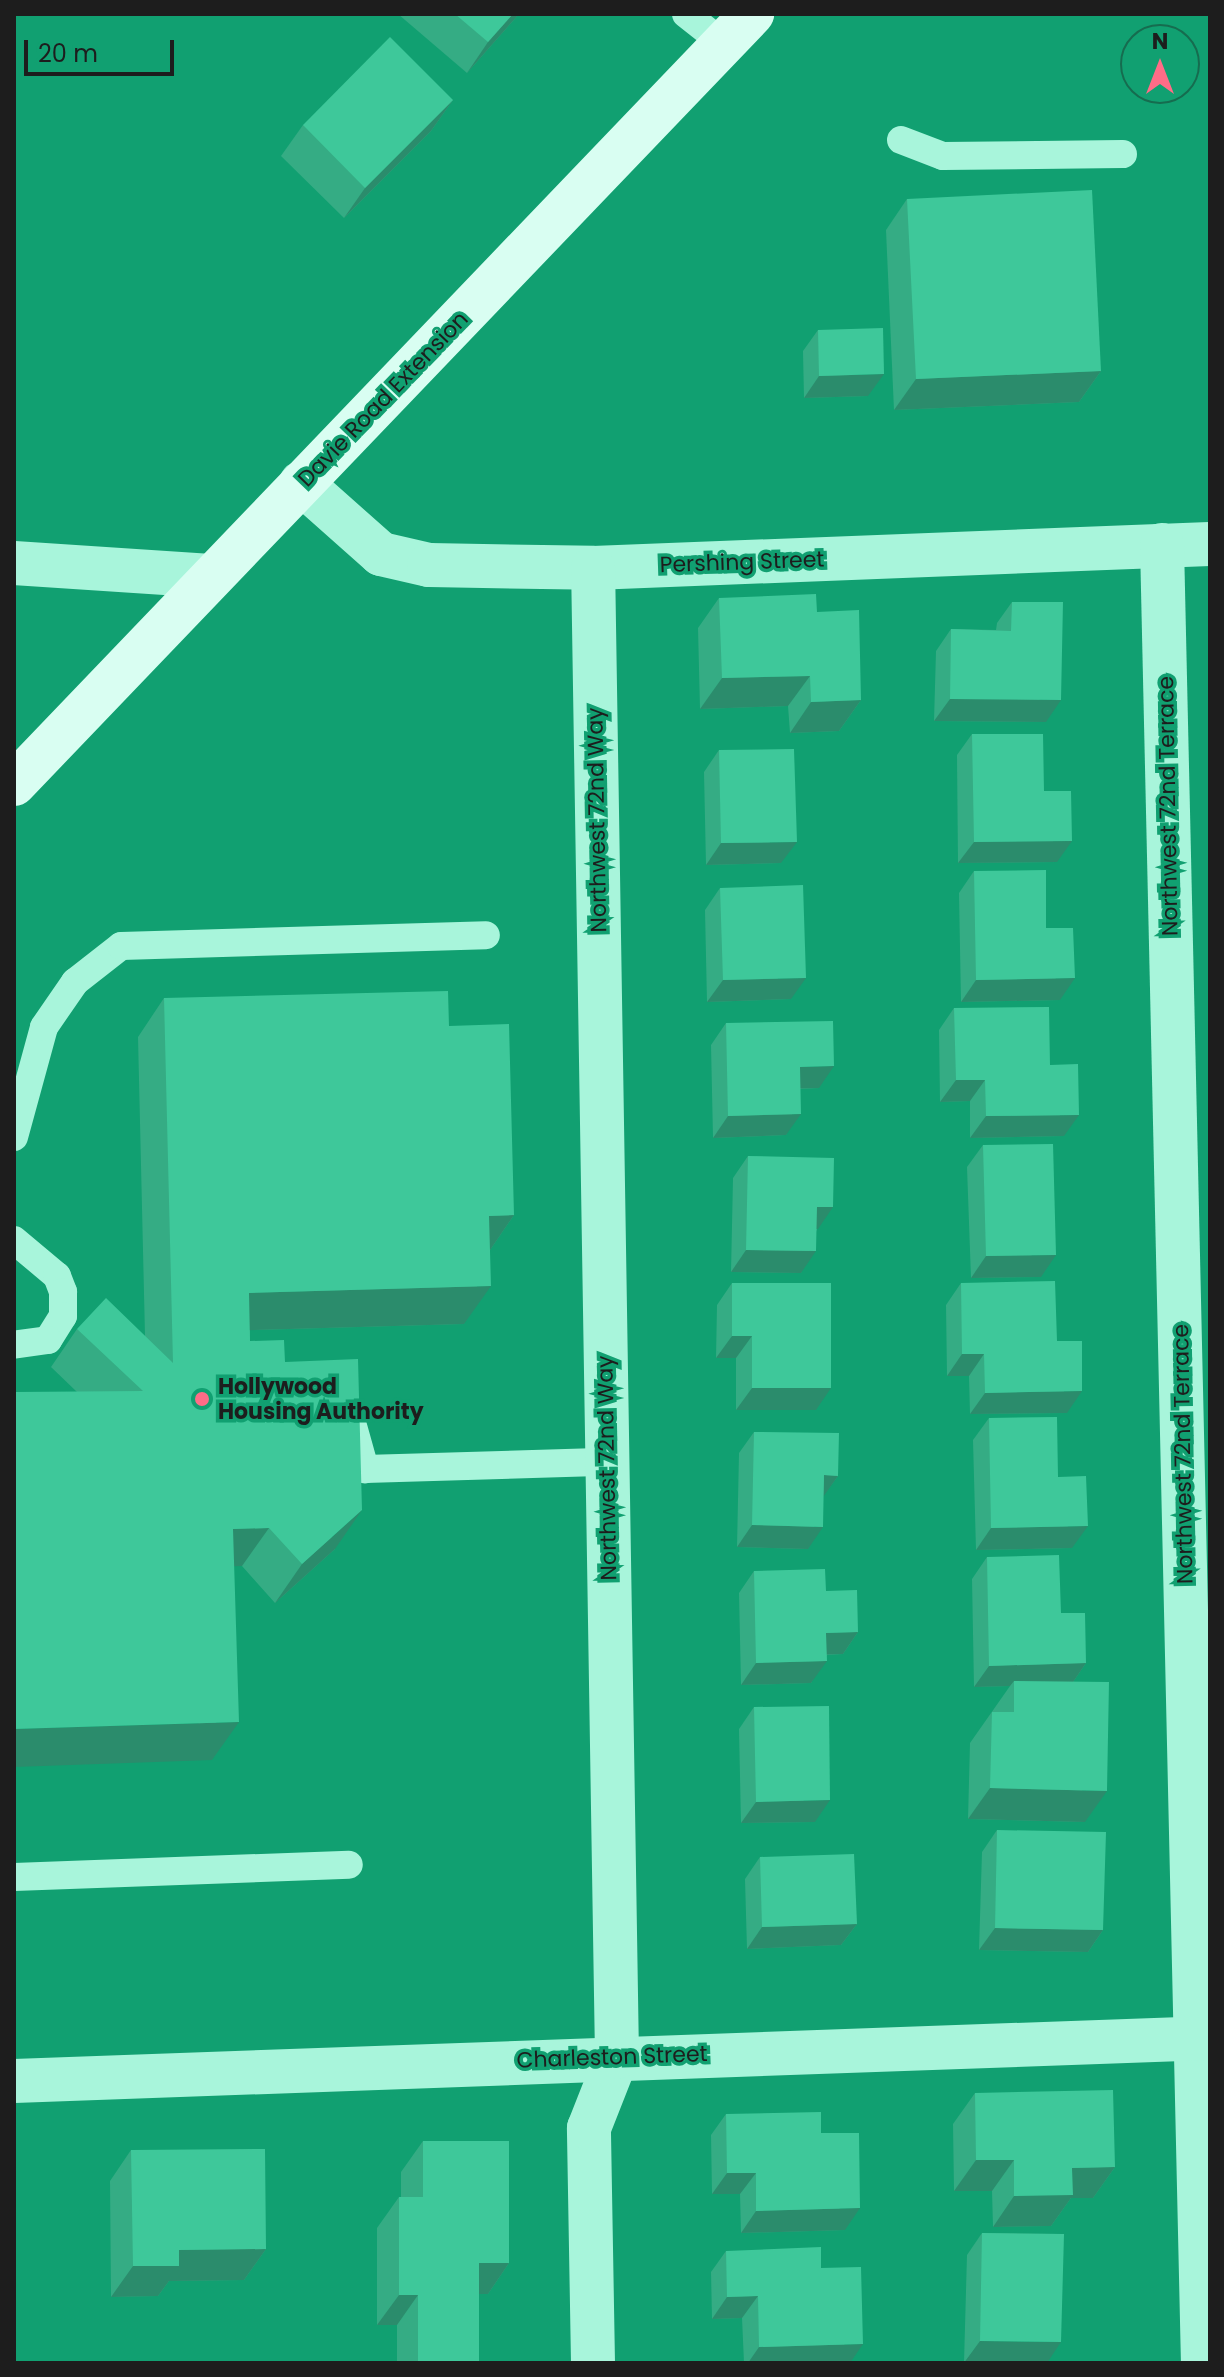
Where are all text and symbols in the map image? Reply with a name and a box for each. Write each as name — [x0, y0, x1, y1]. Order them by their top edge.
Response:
scale bar — [28, 24, 178, 74]
north arrow — [1120, 24, 1200, 104]
text: N — [1152, 26, 1168, 57]
text: 20 m — [38, 37, 98, 70]
street label: Davie Road Extension — [292, 306, 474, 492]
street label: Pershing Street — [659, 546, 825, 578]
street label: Northwest 72nd Terrace — [1153, 676, 1183, 936]
street label: Northwest 72nd Way — [582, 707, 612, 933]
street label: Northwest 72nd Terrace — [1168, 1324, 1198, 1584]
street label: Northwest 72nd Way — [592, 1355, 622, 1581]
place label: Hollywood Housing Authority — [218, 1373, 424, 1424]
marker: Hollywood Housing Authority — [193, 1390, 211, 1408]
street label: Charleston Street — [516, 2040, 708, 2074]

